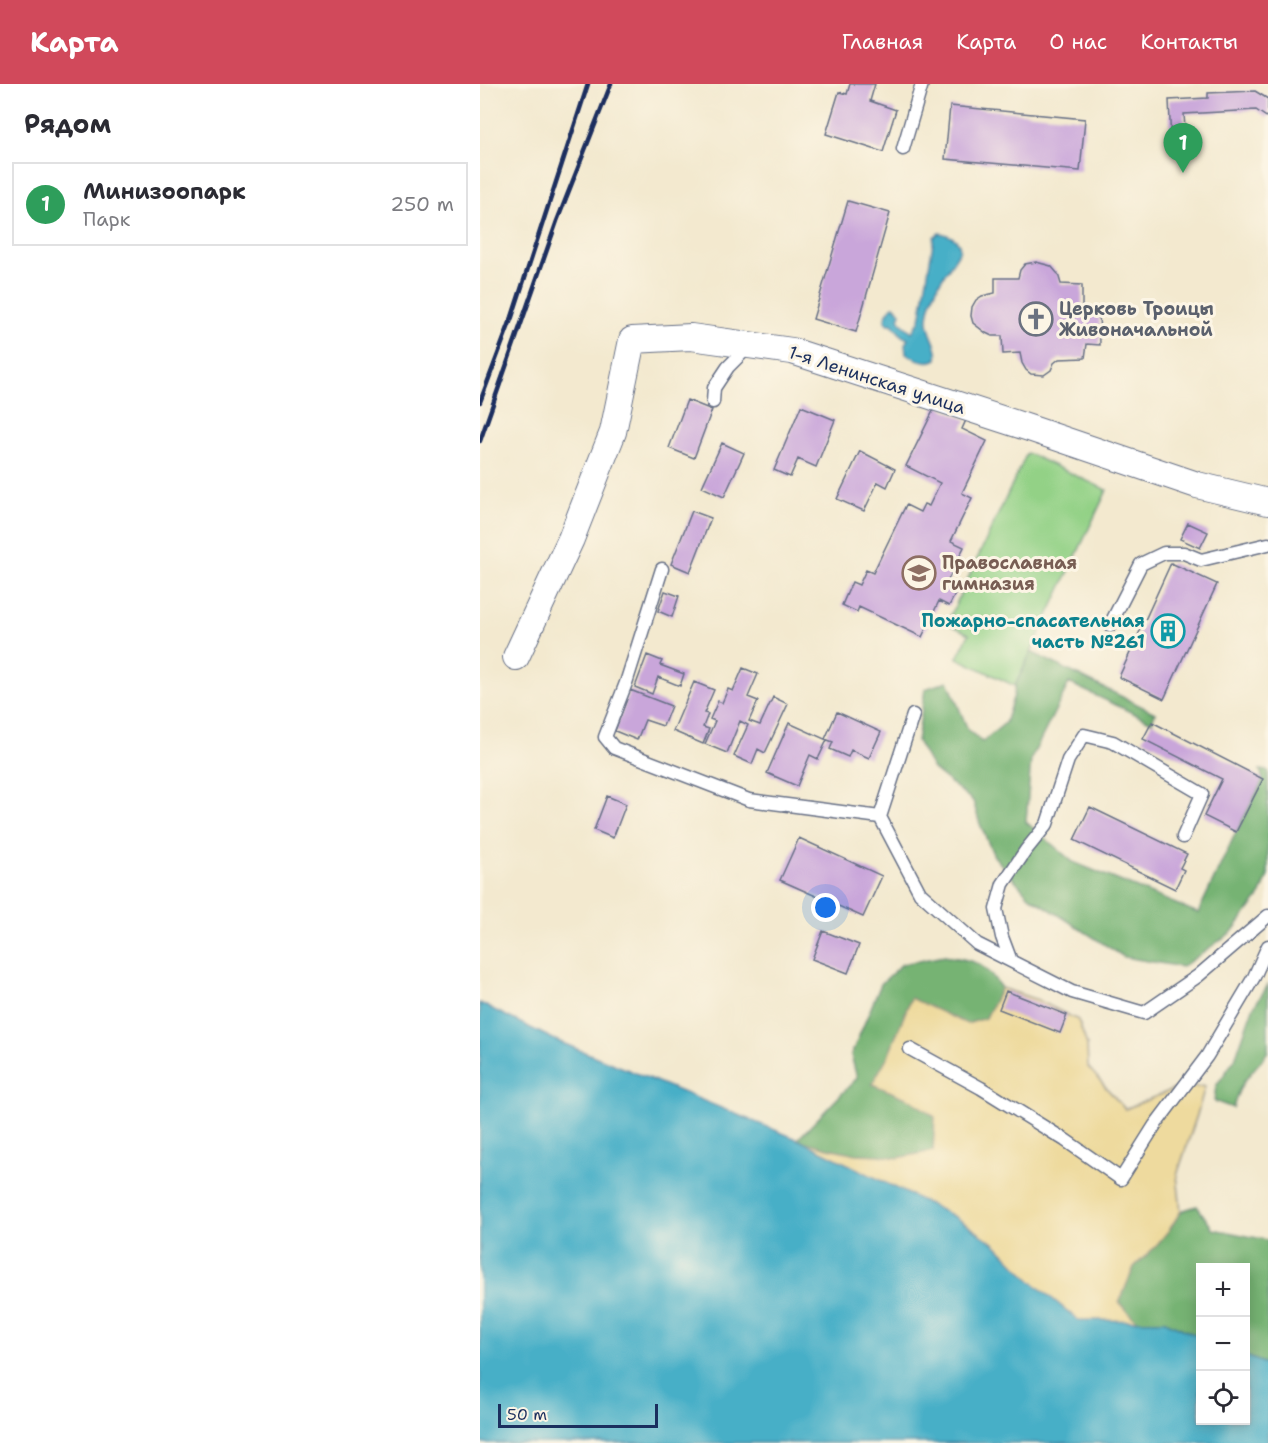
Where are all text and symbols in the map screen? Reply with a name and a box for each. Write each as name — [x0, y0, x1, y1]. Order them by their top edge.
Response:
text: Карта — [30, 23, 119, 61]
text: Главная — [842, 28, 923, 56]
text: Карта — [956, 28, 1016, 56]
text: О нас — [1049, 28, 1107, 56]
text: Контакты — [1140, 28, 1238, 56]
text: Рядом — [24, 106, 111, 141]
pin: 1 — [1164, 124, 1202, 173]
text: Минизоопарк — [83, 177, 246, 206]
text: 1 — [41, 191, 50, 217]
text: 250 m — [390, 191, 454, 217]
text: Парк — [83, 206, 130, 232]
place label: Церковь Троицы Живоначальной — [1059, 297, 1214, 342]
church icon: Церковь Троицы Живоначальной — [1018, 301, 1054, 337]
street label: 1-я Ленинская улица — [785, 340, 969, 420]
place label: Православная гимназия — [942, 551, 1077, 596]
school or university icon: Православная гимназия — [901, 555, 937, 591]
place label: Пожарно-спасательная часть №261 — [921, 609, 1145, 654]
building icon: Пожарно-спасательная часть №261 — [1150, 613, 1186, 649]
your location — [811, 893, 840, 922]
map controls — [1196, 1263, 1250, 1425]
button: + — [1196, 1263, 1250, 1317]
button: − — [1196, 1317, 1250, 1371]
button: locate — [1196, 1371, 1250, 1425]
scale bar — [498, 1401, 658, 1428]
text: 50 m — [507, 1404, 547, 1425]

